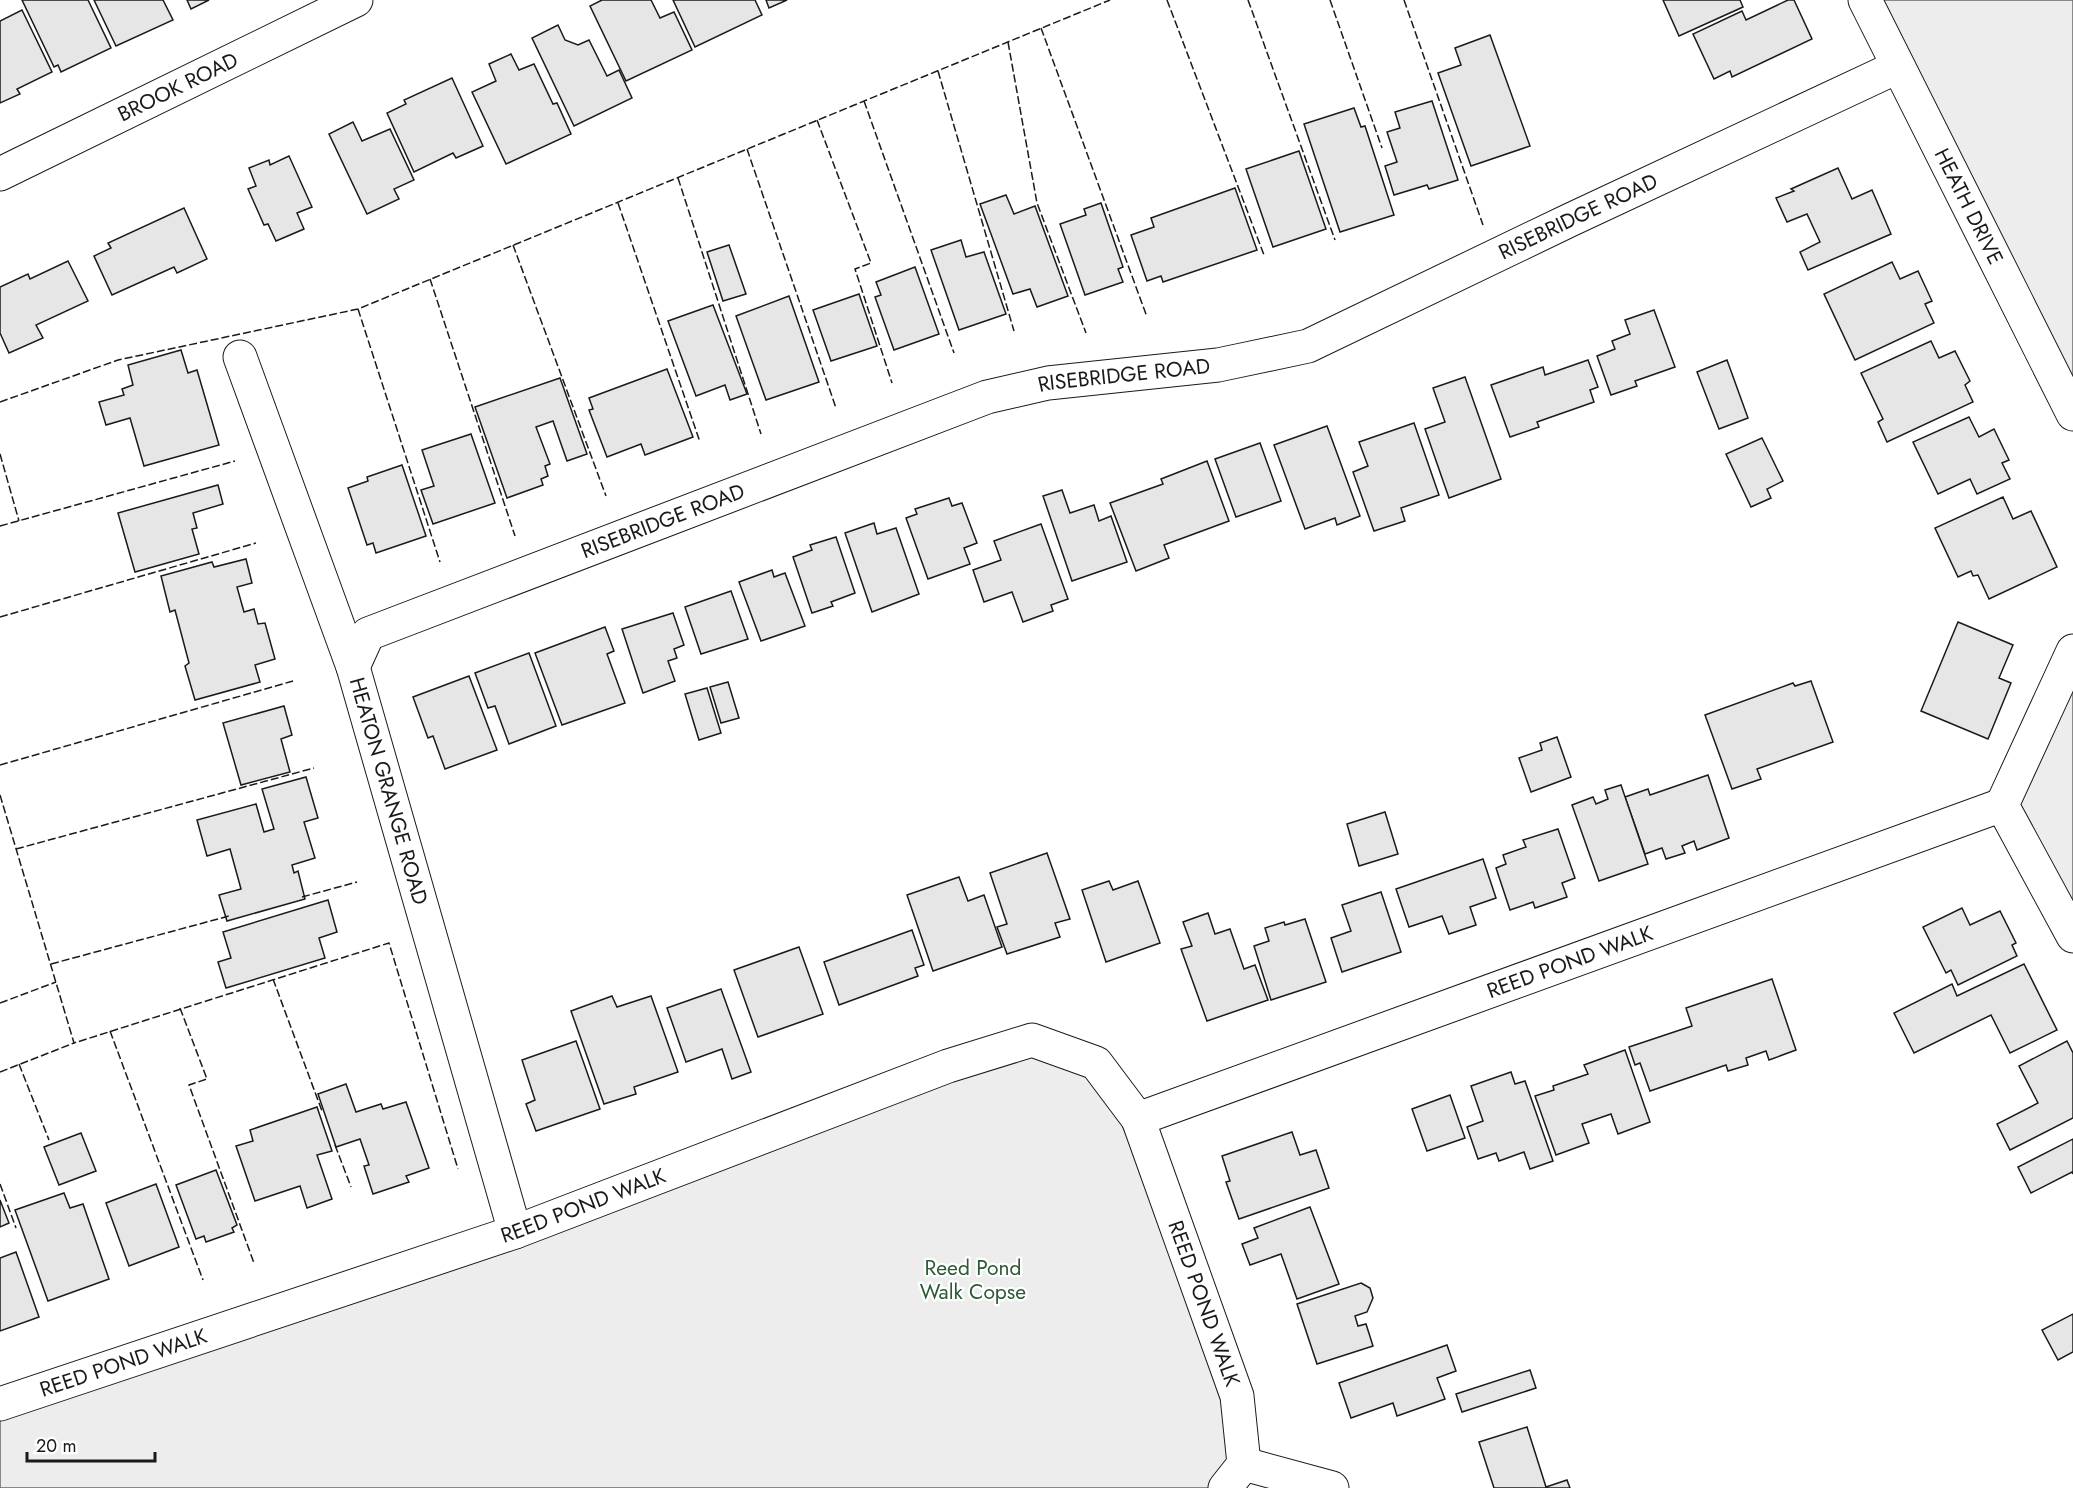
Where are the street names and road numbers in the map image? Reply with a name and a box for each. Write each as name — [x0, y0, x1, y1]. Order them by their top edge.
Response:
street label: BROOK ROAD — [113, 45, 243, 129]
street label: HEATH DRIVE — [1927, 143, 2011, 270]
street label: RISEBRIDGE ROAD — [1493, 166, 1663, 267]
street label: RISEBRIDGE ROAD — [1035, 351, 1212, 400]
street label: RISEBRIDGE ROAD — [577, 476, 749, 566]
street label: HEATON GRANGE ROAD — [342, 674, 435, 908]
street label: REED POND WALK — [1483, 918, 1657, 1006]
street label: REED POND WALK — [497, 1161, 670, 1251]
street label: REED POND WALK — [1160, 1216, 1247, 1391]
street label: REED POND WALK — [36, 1321, 211, 1405]

